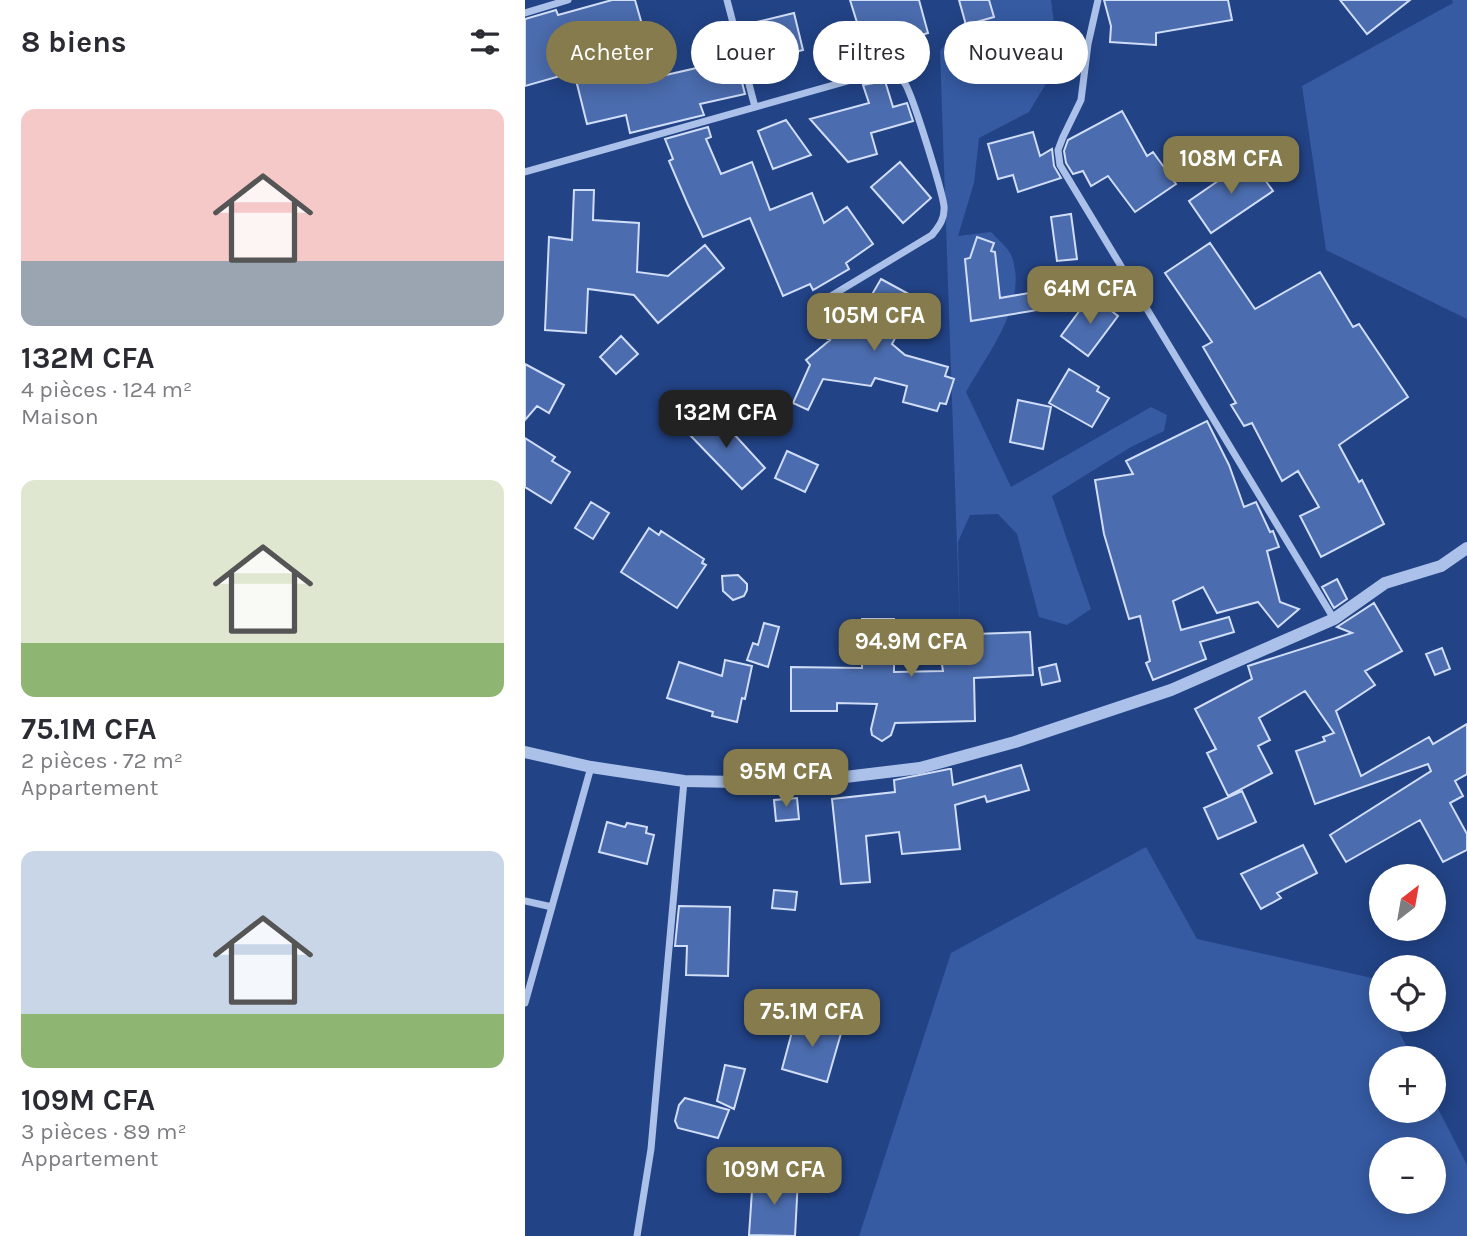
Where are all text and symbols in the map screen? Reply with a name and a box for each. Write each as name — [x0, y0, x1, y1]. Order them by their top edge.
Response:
chip: Acheter — [546, 21, 677, 84]
chip: Louer — [691, 21, 799, 84]
chip: Filtres — [813, 21, 930, 84]
chip: Nouveau — [944, 21, 1088, 84]
icon: filters — [466, 23, 504, 61]
text: 8 biens — [21, 24, 127, 60]
pin: 108M CFA — [1159, 136, 1303, 196]
text: 108M CFA — [1179, 145, 1283, 172]
icon: home — [200, 155, 326, 281]
pin: 64M CFA — [1025, 266, 1155, 326]
text: 64M CFA — [1043, 275, 1137, 302]
pin: 105M CFA — [802, 294, 946, 353]
text: 105M CFA — [823, 302, 925, 329]
text: 132M CFA — [21, 340, 155, 376]
text: 4 pièces · 124 m² — [21, 376, 192, 403]
pin: 132M CFA — [654, 391, 798, 450]
text: 132M CFA — [675, 399, 777, 426]
text: Maison — [21, 403, 99, 430]
icon: home — [200, 526, 326, 652]
pin: 94.9M CFA — [831, 620, 991, 679]
text: 94.9M CFA — [855, 628, 967, 655]
text: 75.1M CFA — [21, 711, 157, 747]
text: 2 pièces · 72 m² — [21, 747, 183, 774]
pin: 95M CFA — [721, 750, 851, 809]
text: 95M CFA — [739, 758, 833, 785]
text: Appartement — [21, 774, 158, 801]
north arrow — [1369, 864, 1445, 942]
map controls — [1369, 864, 1446, 1214]
icon: home — [200, 897, 326, 1023]
button: locate — [1369, 955, 1446, 1032]
pin: 75.1M CFA — [732, 990, 892, 1049]
text: 75.1M CFA — [760, 998, 864, 1025]
button: + — [1369, 1046, 1446, 1123]
text: 109M CFA — [21, 1082, 155, 1118]
text: 3 pièces · 89 m² — [21, 1118, 187, 1145]
button: − — [1369, 1137, 1446, 1214]
text: Appartement — [21, 1145, 158, 1172]
pin: 109M CFA — [702, 1148, 846, 1207]
text: 109M CFA — [723, 1156, 825, 1183]

